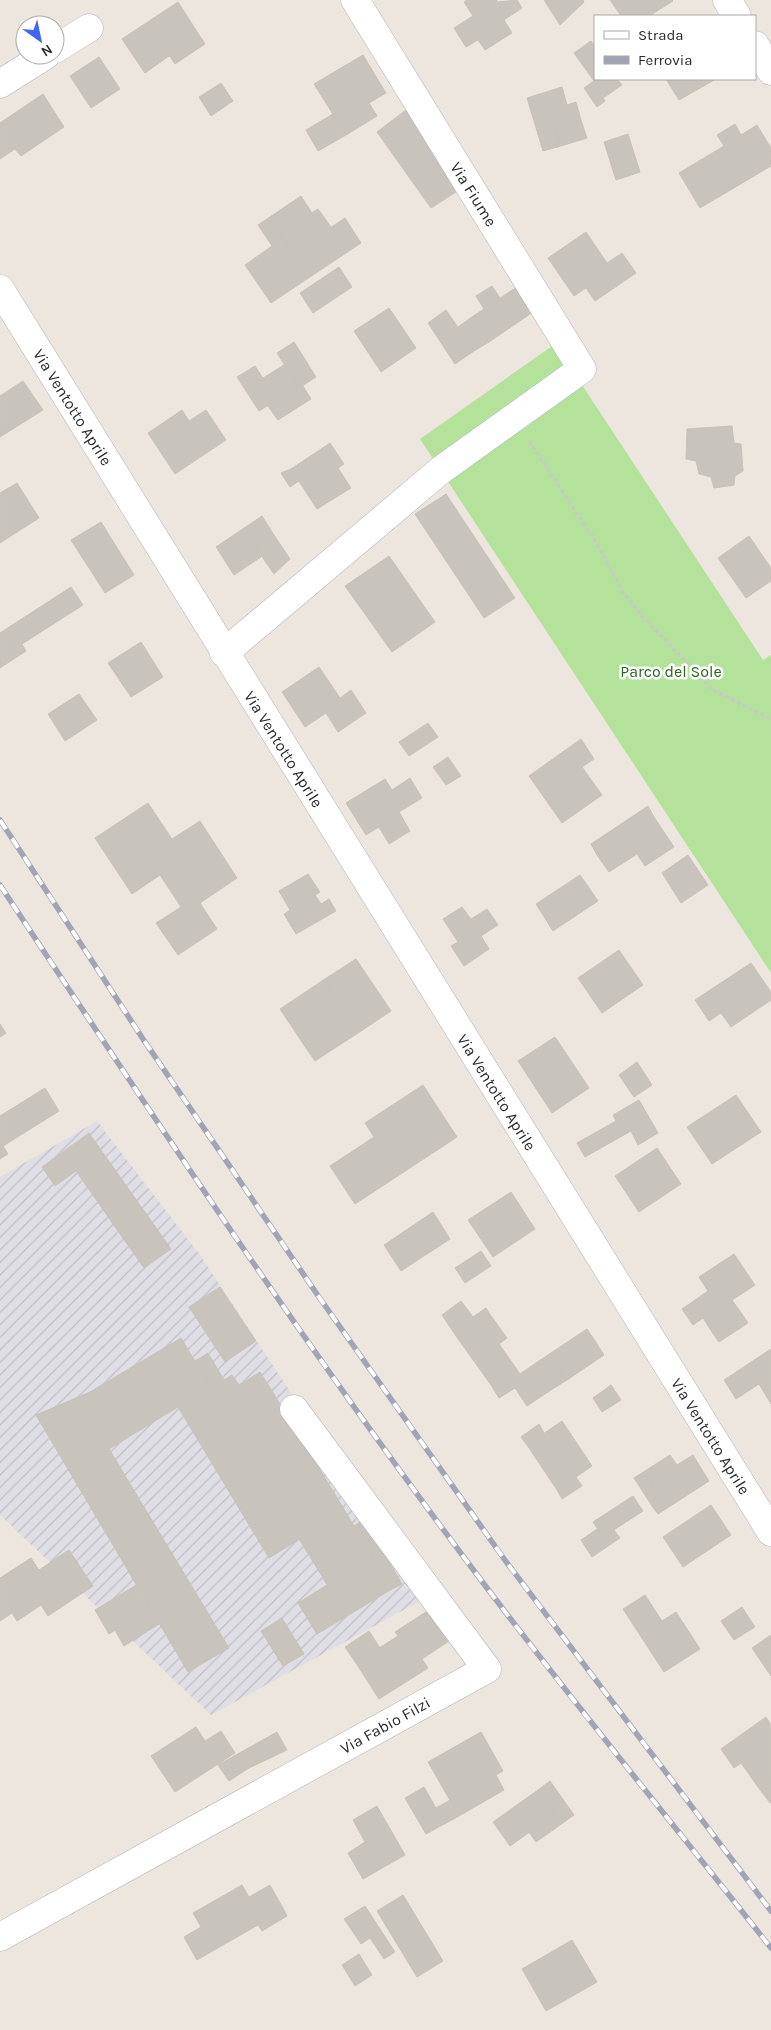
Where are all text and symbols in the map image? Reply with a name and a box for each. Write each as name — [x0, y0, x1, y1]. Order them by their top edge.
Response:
north arrow — [15, 15, 65, 65]
legend — [594, 15, 756, 80]
text: Strada — [638, 26, 684, 44]
text: N — [38, 41, 56, 60]
text: Ferrovia — [638, 51, 692, 69]
street label: Via Fiume — [446, 159, 501, 230]
street label: Via Ventotto Aprile — [29, 345, 116, 469]
park label: Parco del Sole — [620, 662, 722, 681]
street label: Via Ventotto Aprile — [240, 687, 327, 811]
street label: Via Ventotto Aprile — [453, 1030, 540, 1154]
street label: Via Ventotto Aprile — [667, 1374, 754, 1498]
street label: Via Fabio Filzi — [337, 1693, 434, 1758]

